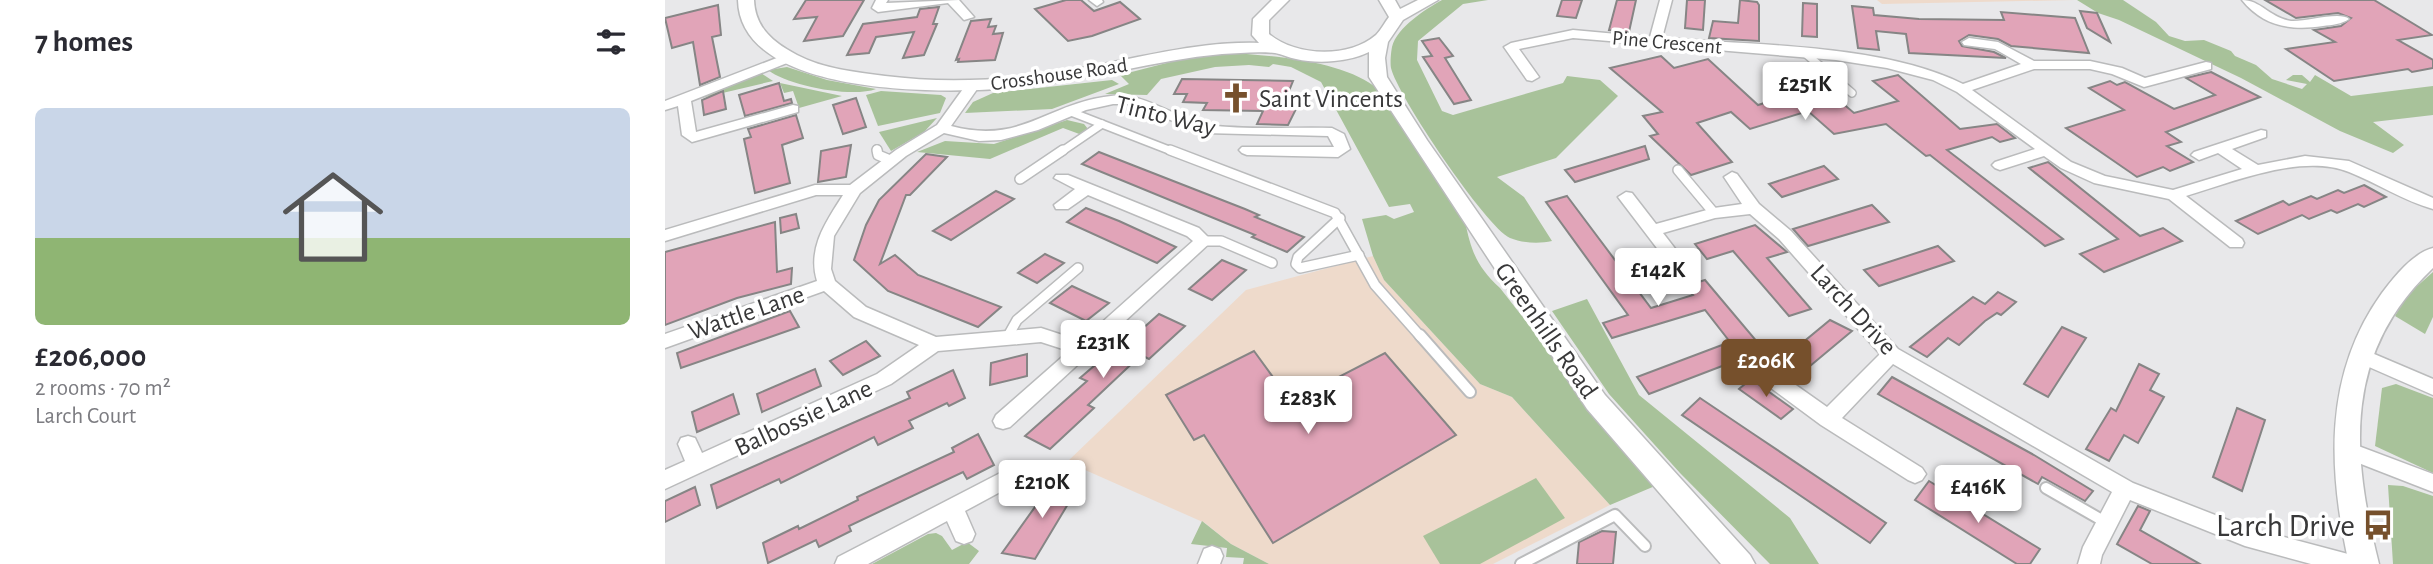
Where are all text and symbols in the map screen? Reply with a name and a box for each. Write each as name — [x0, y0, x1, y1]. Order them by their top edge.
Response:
icon: filters — [592, 23, 630, 61]
text: 7 homes — [35, 27, 133, 57]
street label: Pine Crescent — [1611, 27, 1723, 58]
street label: Crosshouse Road — [989, 54, 1129, 94]
pin: £251K — [1756, 62, 1854, 122]
text: £251K — [1779, 73, 1831, 96]
church icon: Saint Vincents — [1219, 81, 1253, 115]
place label: Saint Vincents — [1259, 86, 1403, 112]
street label: Tinto Way — [1113, 91, 1218, 141]
icon: home — [270, 154, 396, 280]
pin: £142K — [1609, 248, 1707, 308]
street label: Greenhills Road — [1490, 258, 1602, 403]
text: £142K — [1631, 259, 1685, 282]
street label: Larch Drive — [1805, 260, 1901, 360]
street label: Wattle Lane — [685, 281, 808, 345]
pin: £231K — [1054, 320, 1152, 380]
text: £231K — [1077, 331, 1129, 354]
pin: £206K — [1717, 340, 1815, 399]
text: £206,000 — [35, 342, 146, 372]
text: £206K — [1737, 350, 1795, 373]
street label: Balbossie Lane — [731, 375, 876, 461]
pin: £283K — [1259, 376, 1357, 436]
text: 2 rooms · 70 m² — [35, 377, 171, 400]
text: £283K — [1280, 387, 1336, 410]
text: Larch Court — [35, 405, 136, 428]
pin: £210K — [993, 461, 1091, 520]
pin: £416K — [1929, 466, 2027, 525]
text: £210K — [1015, 471, 1069, 494]
text: £416K — [1951, 476, 2005, 499]
bus stop icon: Larch Drive — [2361, 508, 2395, 542]
place label: Larch Drive — [2216, 510, 2355, 542]

